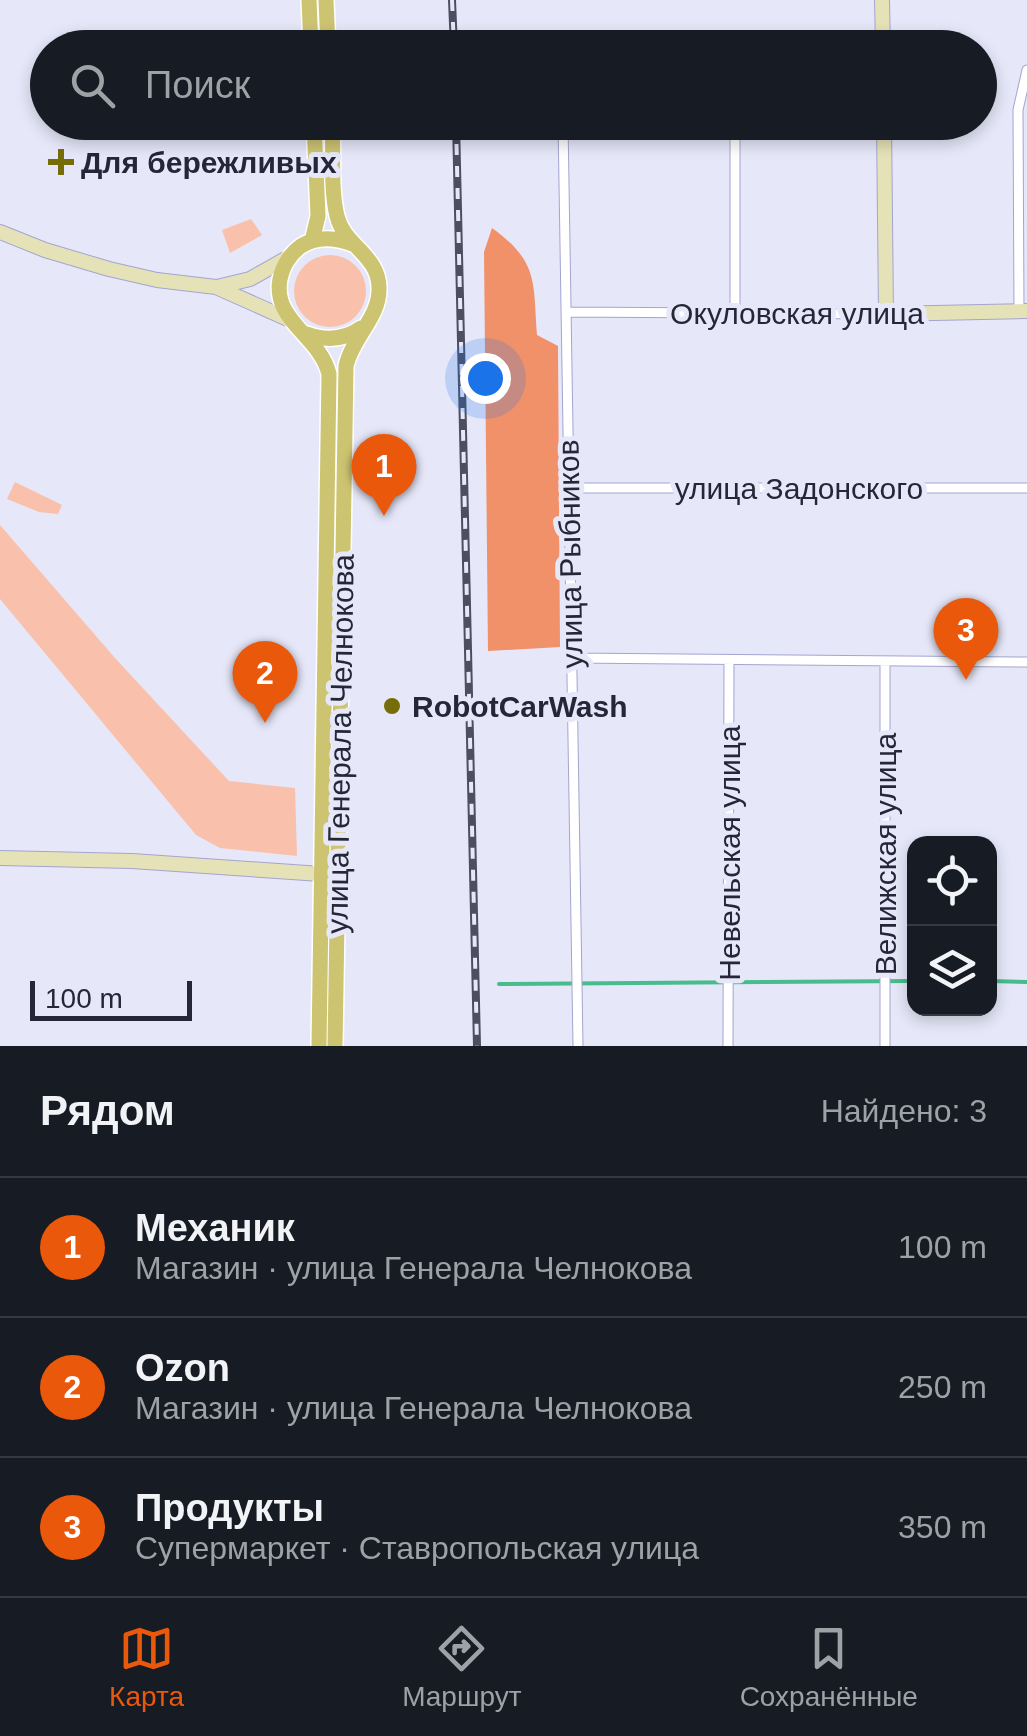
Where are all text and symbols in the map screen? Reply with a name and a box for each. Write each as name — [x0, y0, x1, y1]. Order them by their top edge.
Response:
search box — [30, 30, 997, 140]
icon: search — [65, 58, 120, 113]
text: Поиск — [145, 64, 250, 106]
place label: Для бережливых — [81, 146, 337, 179]
marker: Для бережливых — [50, 151, 72, 173]
street label: Окуловская улица — [670, 297, 924, 330]
your location — [460, 353, 511, 404]
pin: 1 — [352, 434, 416, 516]
street label: улица Рыбников — [552, 439, 588, 669]
street label: улица Задонского — [675, 472, 923, 505]
street label: улица Генерала Челнокова — [320, 554, 360, 934]
pin: 3 — [934, 598, 998, 680]
pin: 2 — [232, 640, 298, 723]
place label: RobotCarWash — [412, 690, 628, 723]
marker: RobotCarWash — [381, 695, 403, 717]
street label: Невельская улица — [713, 725, 746, 981]
street label: Велижская улица — [869, 732, 902, 975]
map controls — [907, 836, 997, 1016]
button: locate — [907, 836, 997, 926]
button: layers — [907, 926, 997, 1016]
scale bar — [30, 976, 192, 1020]
text: 100 m — [45, 983, 123, 1014]
text: Рядом — [40, 1087, 175, 1134]
text: Найдено: 3 — [821, 1093, 987, 1129]
text: Механик — [135, 1207, 295, 1249]
text: 1 — [64, 1229, 81, 1265]
text: 100 m — [898, 1229, 987, 1265]
text: Магазин · улица Генерала Челнокова — [135, 1250, 692, 1286]
text: Ozon — [135, 1347, 230, 1389]
text: 2 — [64, 1369, 81, 1405]
text: 250 m — [898, 1369, 987, 1405]
text: Магазин · улица Генерала Челнокова — [135, 1390, 692, 1426]
text: Продукты — [135, 1487, 324, 1529]
text: 3 — [64, 1509, 81, 1545]
text: 350 m — [898, 1509, 987, 1545]
text: Супермаркет · Ставропольская улица — [135, 1530, 699, 1566]
tab: Карта — [109, 1621, 184, 1713]
tab: Маршрут — [402, 1621, 521, 1713]
tab: Сохранённые — [740, 1621, 918, 1713]

